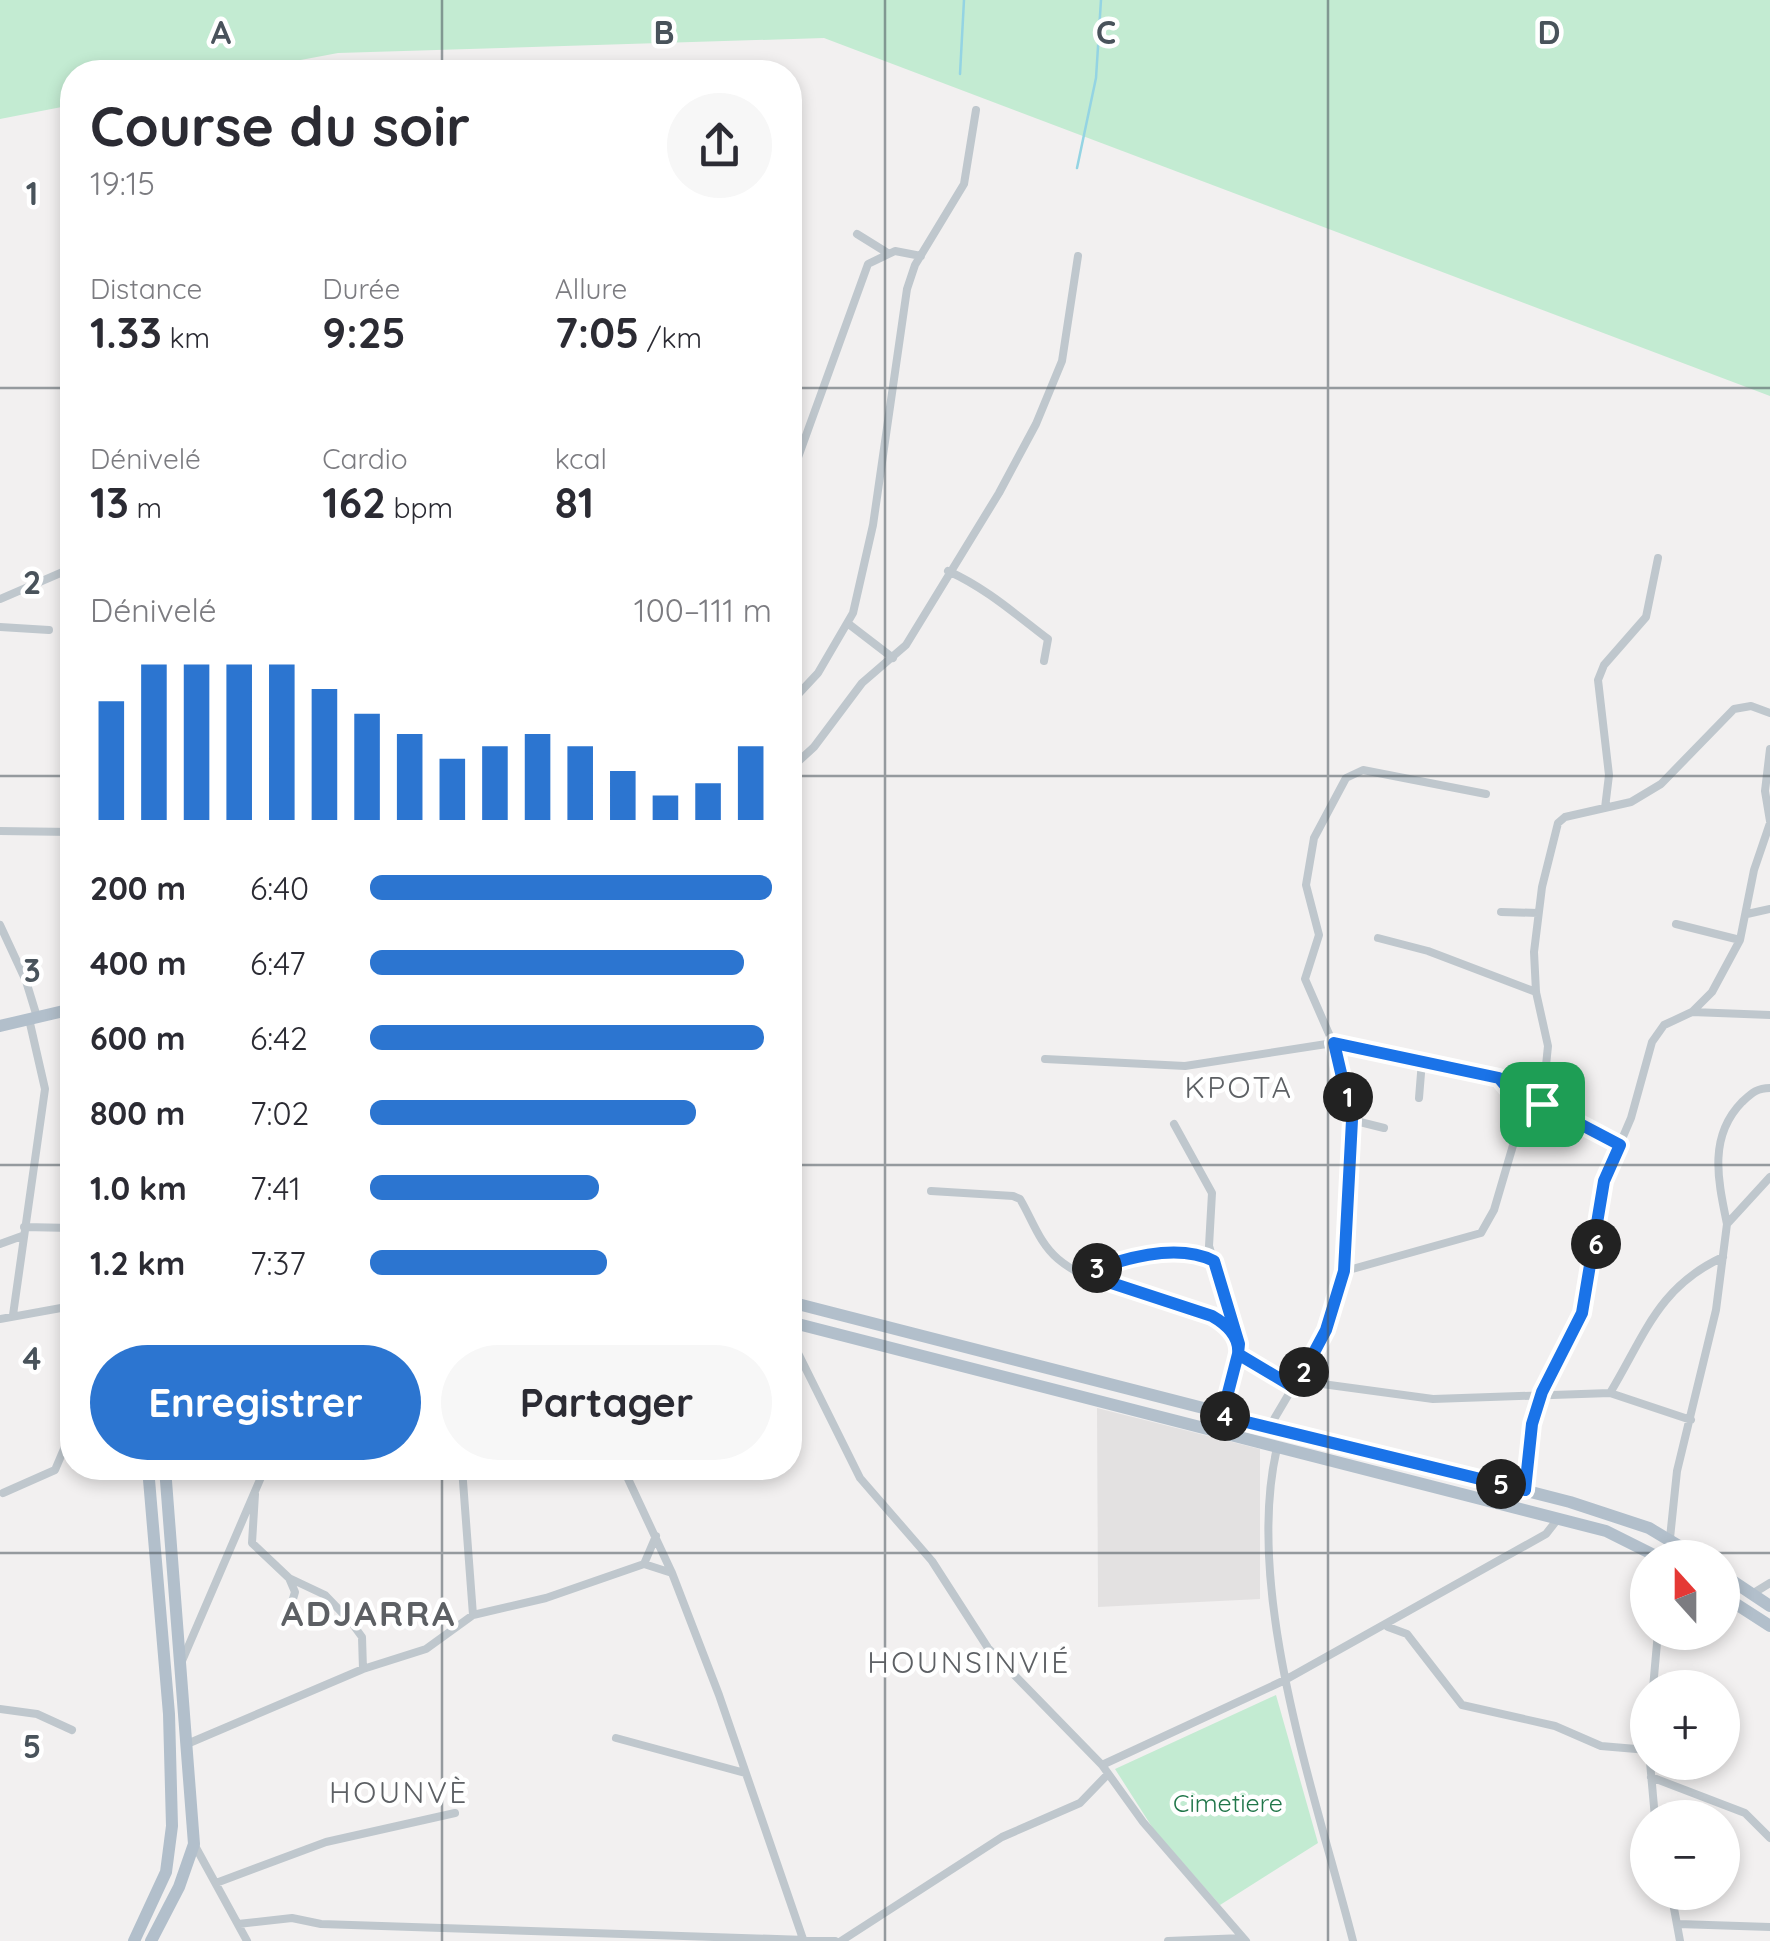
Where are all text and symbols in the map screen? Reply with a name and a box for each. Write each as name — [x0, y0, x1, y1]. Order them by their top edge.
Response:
text: A — [211, 12, 232, 52]
text: B — [654, 12, 674, 52]
text: C — [1096, 12, 1116, 52]
text: D — [1538, 12, 1560, 52]
text: Course du soir — [90, 91, 470, 160]
button: share — [667, 93, 772, 198]
text: 19:15 — [90, 163, 155, 203]
text: 1 — [26, 173, 38, 213]
text: Distance — [90, 271, 202, 306]
text: Durée — [322, 271, 400, 306]
text: Allure — [555, 271, 627, 306]
text: 1.33 — [90, 306, 162, 359]
text: 9:25 — [322, 306, 406, 359]
text: 7:05 — [555, 306, 639, 359]
text: km — [162, 320, 210, 355]
text: /km — [639, 320, 702, 355]
text: Dénivelé — [90, 441, 201, 476]
text: Cardio — [322, 441, 408, 476]
text: kcal — [555, 441, 607, 476]
text: 13 — [90, 476, 129, 529]
text: 162 — [322, 476, 386, 529]
text: 81 — [555, 476, 594, 529]
text: m — [129, 490, 162, 525]
text: bpm — [386, 490, 453, 525]
text: 2 — [23, 562, 41, 602]
text: Dénivelé — [90, 590, 217, 630]
text: 100–111 m — [634, 590, 772, 630]
text: 200 m — [90, 868, 186, 908]
text: 6:40 — [250, 868, 309, 908]
text: 400 m — [90, 943, 187, 983]
text: 6:47 — [250, 943, 306, 983]
text: 3 — [23, 950, 41, 990]
text: 600 m — [90, 1018, 185, 1058]
text: 6:42 — [250, 1018, 308, 1058]
pin — [1500, 1062, 1585, 1147]
district label: KPOTA — [1184, 1068, 1294, 1106]
pin: 1 — [1323, 1072, 1373, 1122]
icon: arrive — [1515, 1077, 1570, 1132]
text: 1 — [1343, 1079, 1353, 1114]
text: 800 m — [90, 1093, 185, 1133]
text: 7:02 — [250, 1093, 309, 1133]
text: 1.0 km — [90, 1168, 187, 1208]
text: 7:41 — [250, 1168, 301, 1208]
pin: 6 — [1571, 1219, 1621, 1269]
text: 6 — [1588, 1226, 1604, 1261]
text: 1.2 km — [90, 1243, 185, 1283]
text: 7:37 — [250, 1243, 306, 1283]
pin: 3 — [1072, 1243, 1122, 1293]
text: 3 — [1089, 1250, 1105, 1285]
text: 4 — [23, 1338, 42, 1378]
button: Enregistrer — [90, 1345, 421, 1460]
button: Partager — [441, 1345, 772, 1460]
pin: 2 — [1279, 1347, 1329, 1397]
text: 2 — [1296, 1354, 1312, 1389]
pin: 4 — [1200, 1391, 1250, 1441]
text: 4 — [1217, 1398, 1233, 1433]
pin: 5 — [1476, 1459, 1526, 1509]
text: 5 — [1493, 1466, 1509, 1501]
north arrow — [1630, 1540, 1740, 1650]
map controls — [1630, 1540, 1740, 1910]
district label: ADJARRA — [281, 1591, 457, 1635]
district label: HOUNSINVIÉ — [867, 1643, 1071, 1681]
button: + — [1630, 1670, 1740, 1780]
text: 5 — [23, 1726, 41, 1766]
district label: HOUNVÈ — [329, 1773, 469, 1811]
park label: Cimetiere — [1173, 1787, 1283, 1818]
button: − — [1630, 1800, 1740, 1910]

